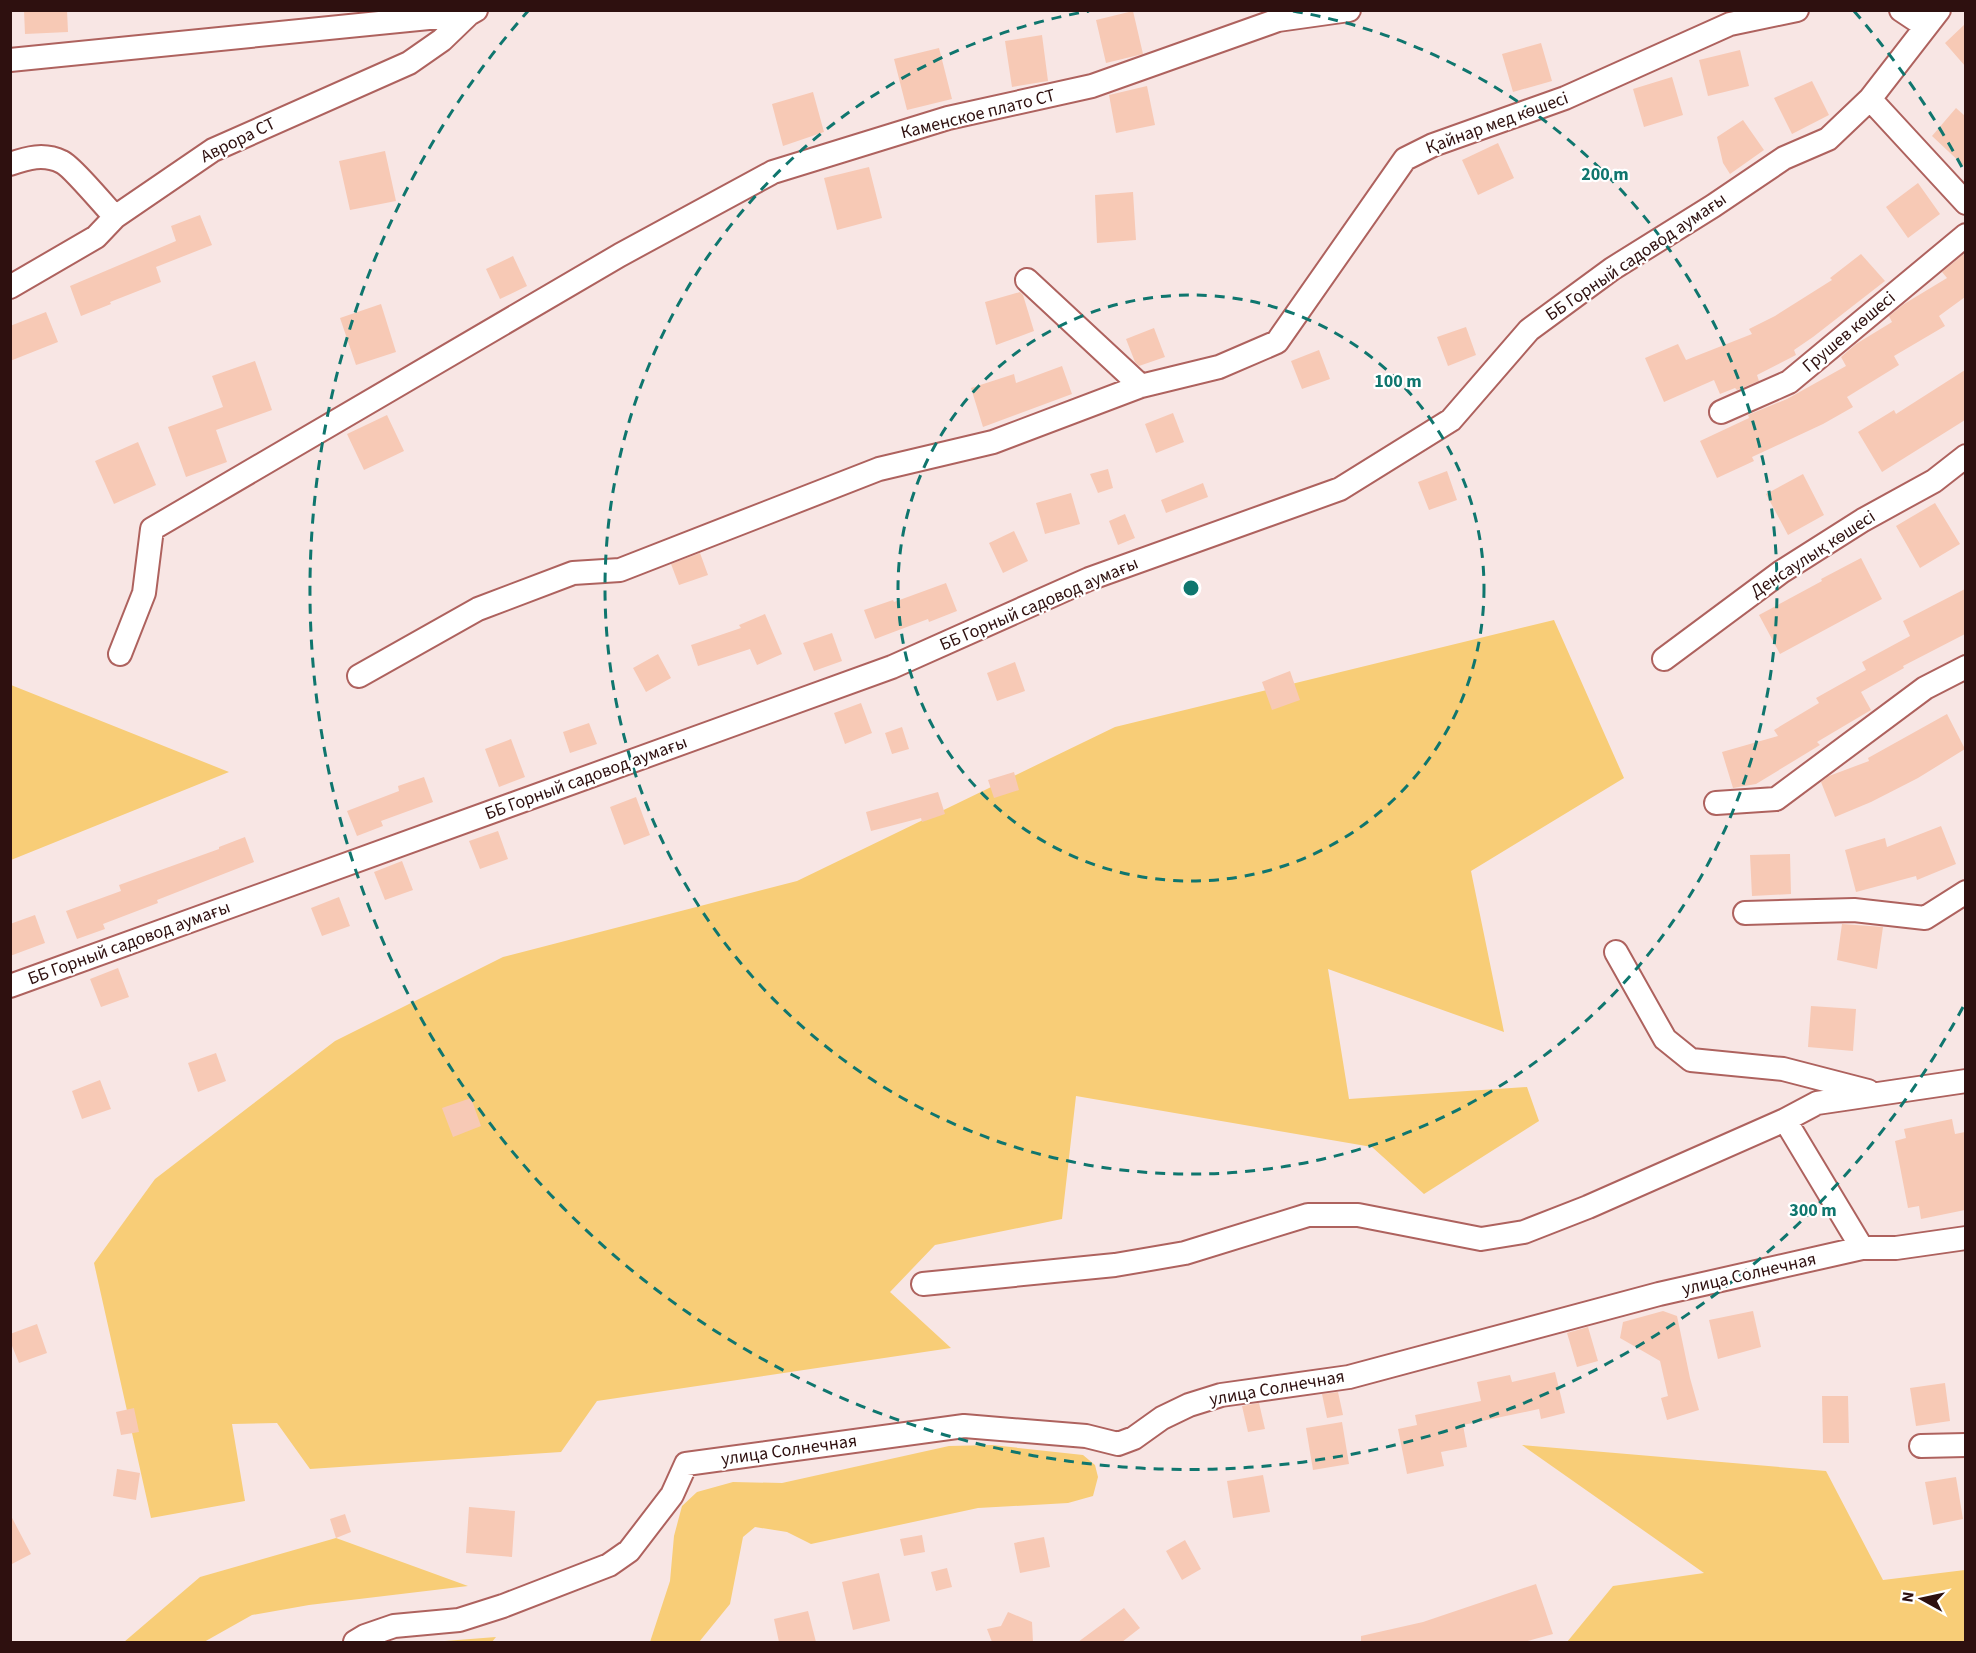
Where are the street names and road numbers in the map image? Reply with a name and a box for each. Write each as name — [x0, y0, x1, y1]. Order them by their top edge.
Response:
street label: Каменское плато СТ — [898, 83, 1058, 145]
street label: Қайнар мед көшесі — [1422, 86, 1572, 160]
street label: Аврора СТ — [196, 111, 280, 169]
street label: ББ Горный садовод аумағы — [1540, 187, 1732, 327]
street label: Грушев көшесі — [1797, 286, 1901, 378]
street label: Денсаулық көшесі — [1746, 504, 1880, 604]
street label: ББ Горный садовод аумағы — [936, 551, 1142, 657]
street label: ББ Горный садовод аумағы — [481, 730, 691, 826]
street label: ББ Горный садовод аумағы — [24, 895, 234, 991]
street label: улица Солнечная — [1679, 1246, 1819, 1302]
street label: улица Солнечная — [1207, 1364, 1347, 1412]
street label: улица Солнечная — [719, 1428, 859, 1472]

